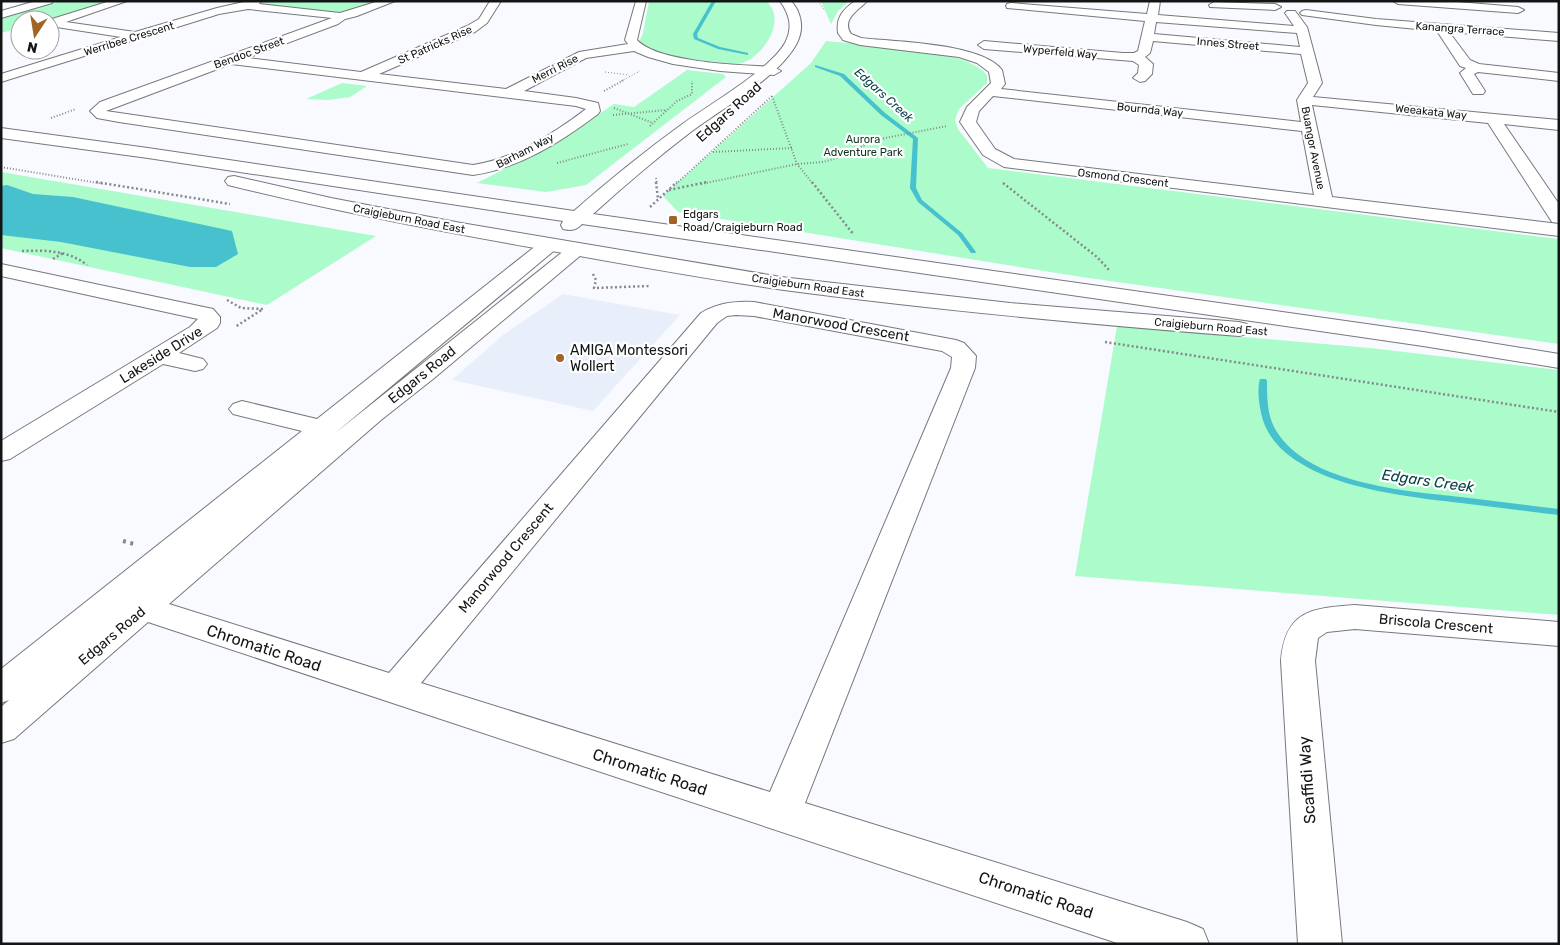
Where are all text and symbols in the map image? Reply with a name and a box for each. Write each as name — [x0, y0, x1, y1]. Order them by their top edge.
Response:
north arrow — [10, 10, 60, 60]
street label: Werribee Crescent — [82, 19, 176, 59]
street label: Kanangra Terrace — [1415, 19, 1505, 39]
street label: St Patricks Rise — [396, 23, 474, 67]
street label: Bendoc Street — [212, 34, 286, 72]
street label: Innes Street — [1196, 35, 1260, 53]
text: N — [26, 38, 39, 57]
street label: Wyperfeld Way — [1022, 42, 1098, 62]
street label: Merri Rise — [530, 52, 580, 86]
water label: Edgars Creek — [852, 65, 917, 126]
street label: Edgars Road — [693, 78, 765, 146]
street label: Bournda Way — [1116, 100, 1184, 120]
street label: Weeakata Way — [1394, 102, 1468, 122]
street label: Buangor Avenue — [1299, 105, 1327, 191]
street label: Barham Way — [494, 131, 556, 171]
park label: Aurora Adventure Park — [823, 133, 903, 159]
street label: Osmond Crescent — [1077, 166, 1170, 190]
street label: Craigieburn Road East — [352, 202, 467, 236]
place label: Edgars Road/Craigieburn Road — [683, 208, 802, 234]
marker: Edgars Road/Craigieburn Road — [667, 214, 679, 226]
street label: Craigieburn Road East — [751, 272, 866, 300]
street label: Manorwood Crescent — [771, 305, 911, 345]
street label: Craigieburn Road East — [1154, 316, 1269, 338]
street label: Lakeside Drive — [117, 323, 206, 387]
place label: AMIGA Montessori Wollert — [570, 342, 688, 375]
street label: Edgars Road — [385, 343, 459, 407]
marker: AMIGA Montessori Wollert — [554, 352, 566, 364]
water label: Edgars Creek — [1381, 466, 1475, 496]
street label: Manorwood Crescent — [455, 499, 557, 617]
street label: Edgars Road — [75, 603, 149, 669]
street label: Briscola Crescent — [1378, 611, 1494, 638]
street label: Chromatic Road — [204, 621, 324, 675]
street label: Scaffidi Way — [1294, 735, 1320, 825]
street label: Chromatic Road — [590, 745, 710, 799]
street label: Chromatic Road — [976, 868, 1096, 922]

